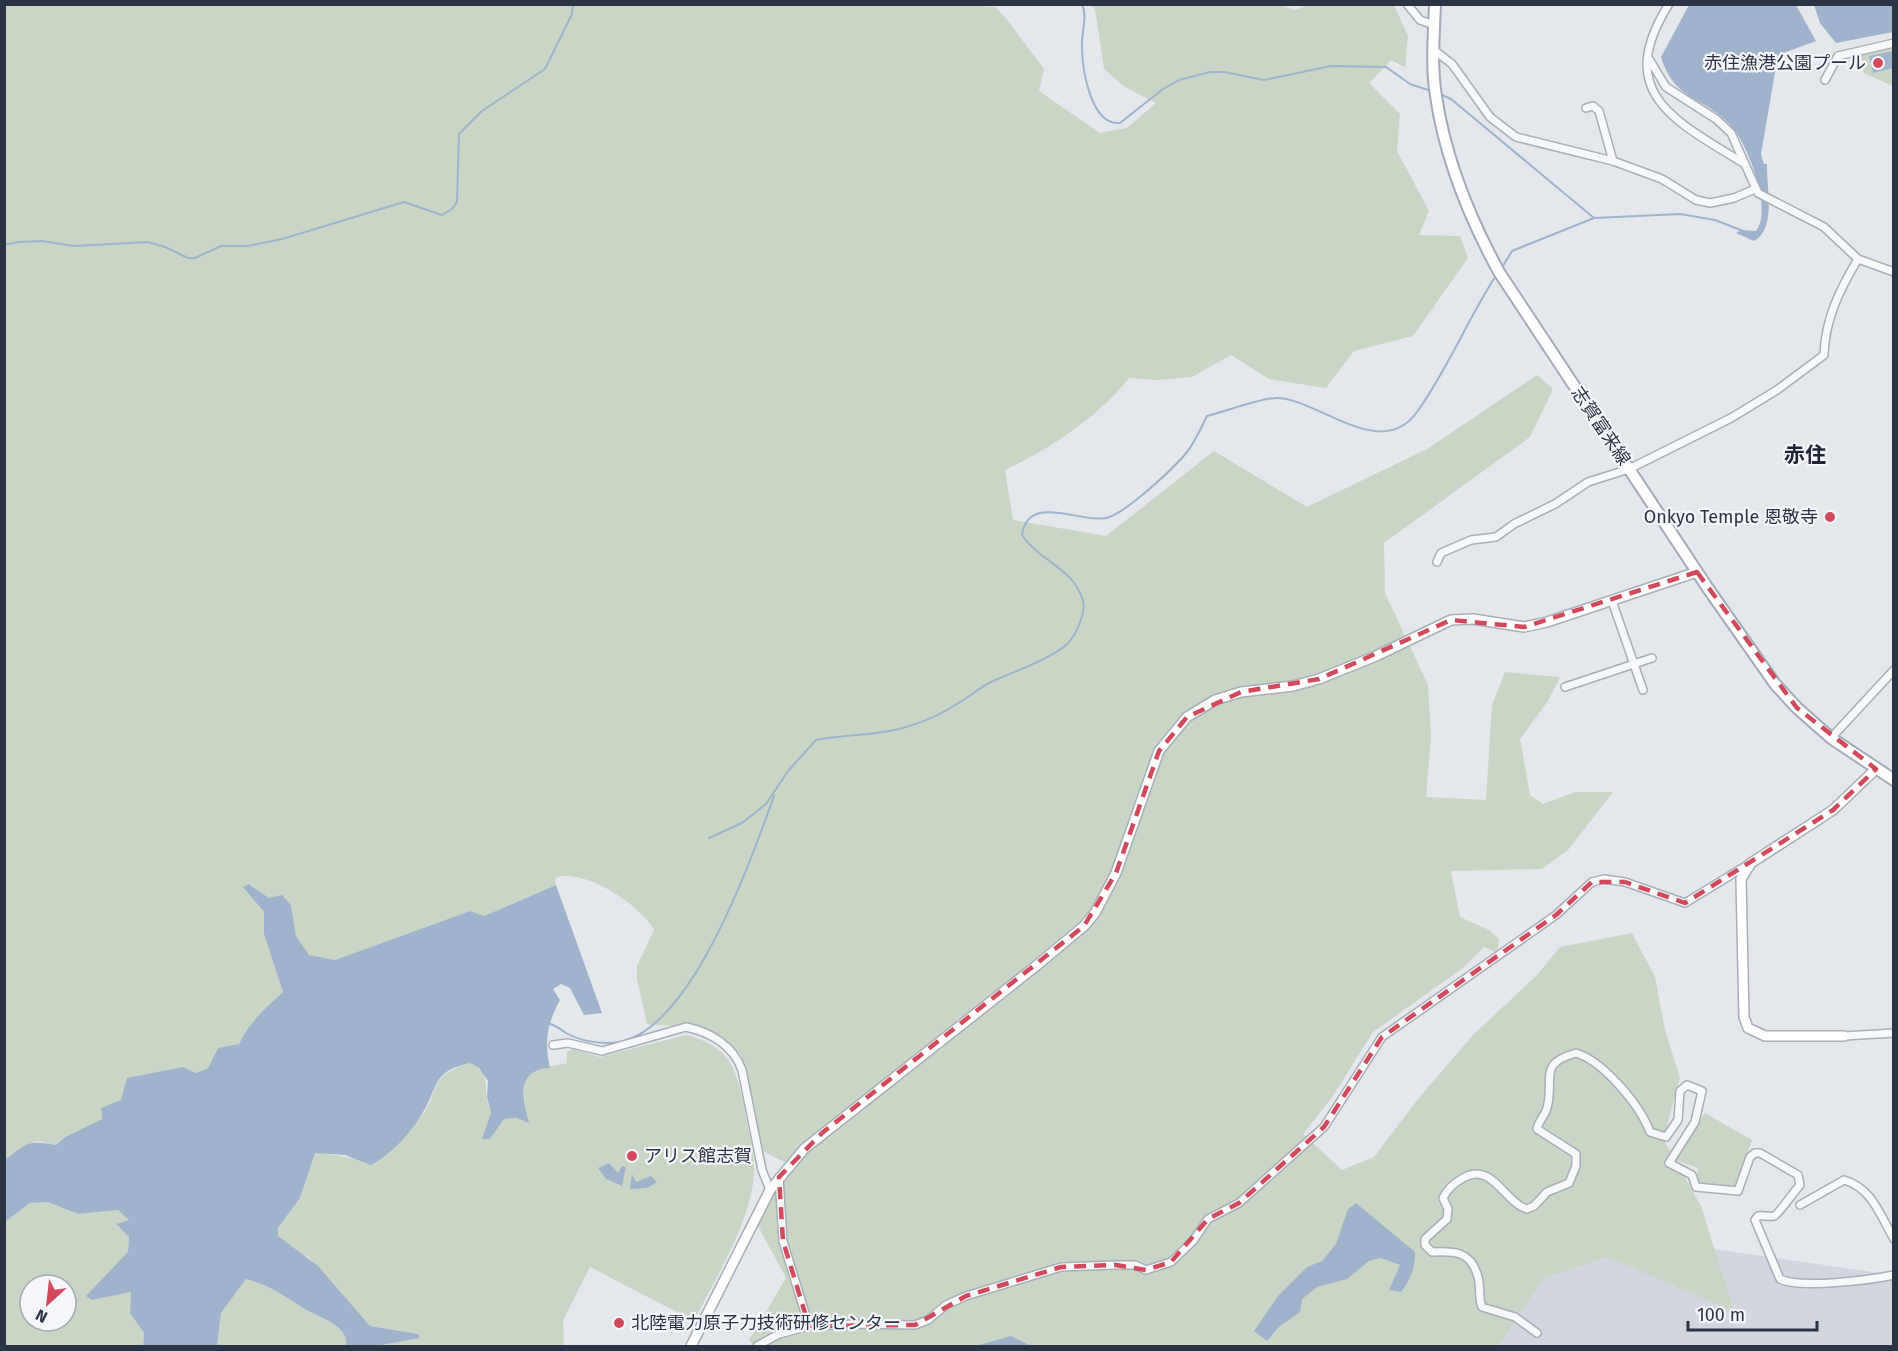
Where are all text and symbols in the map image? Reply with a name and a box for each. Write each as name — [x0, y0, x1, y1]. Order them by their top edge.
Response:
place label: 赤住漁港公園プール — [1704, 52, 1866, 74]
marker: 赤住漁港公園プール — [1871, 56, 1885, 70]
street label: 志賀富来線 — [1567, 383, 1635, 469]
district label: 赤住 — [1784, 442, 1826, 468]
place label: Onkyo Temple 恩敬寺 — [1644, 506, 1818, 528]
marker: Onkyo Temple 恩敬寺 — [1823, 510, 1837, 524]
place label: アリス館志賀 — [644, 1145, 752, 1167]
marker: アリス館志賀 — [625, 1149, 639, 1163]
north arrow — [18, 1273, 78, 1333]
scale bar — [1688, 1294, 1817, 1332]
text: 100 m — [1697, 1304, 1745, 1326]
text: N — [32, 1305, 50, 1327]
place label: 北陸電力原子力技術研修センター — [631, 1312, 901, 1334]
marker: 北陸電力原子力技術研修センター — [612, 1316, 626, 1330]

